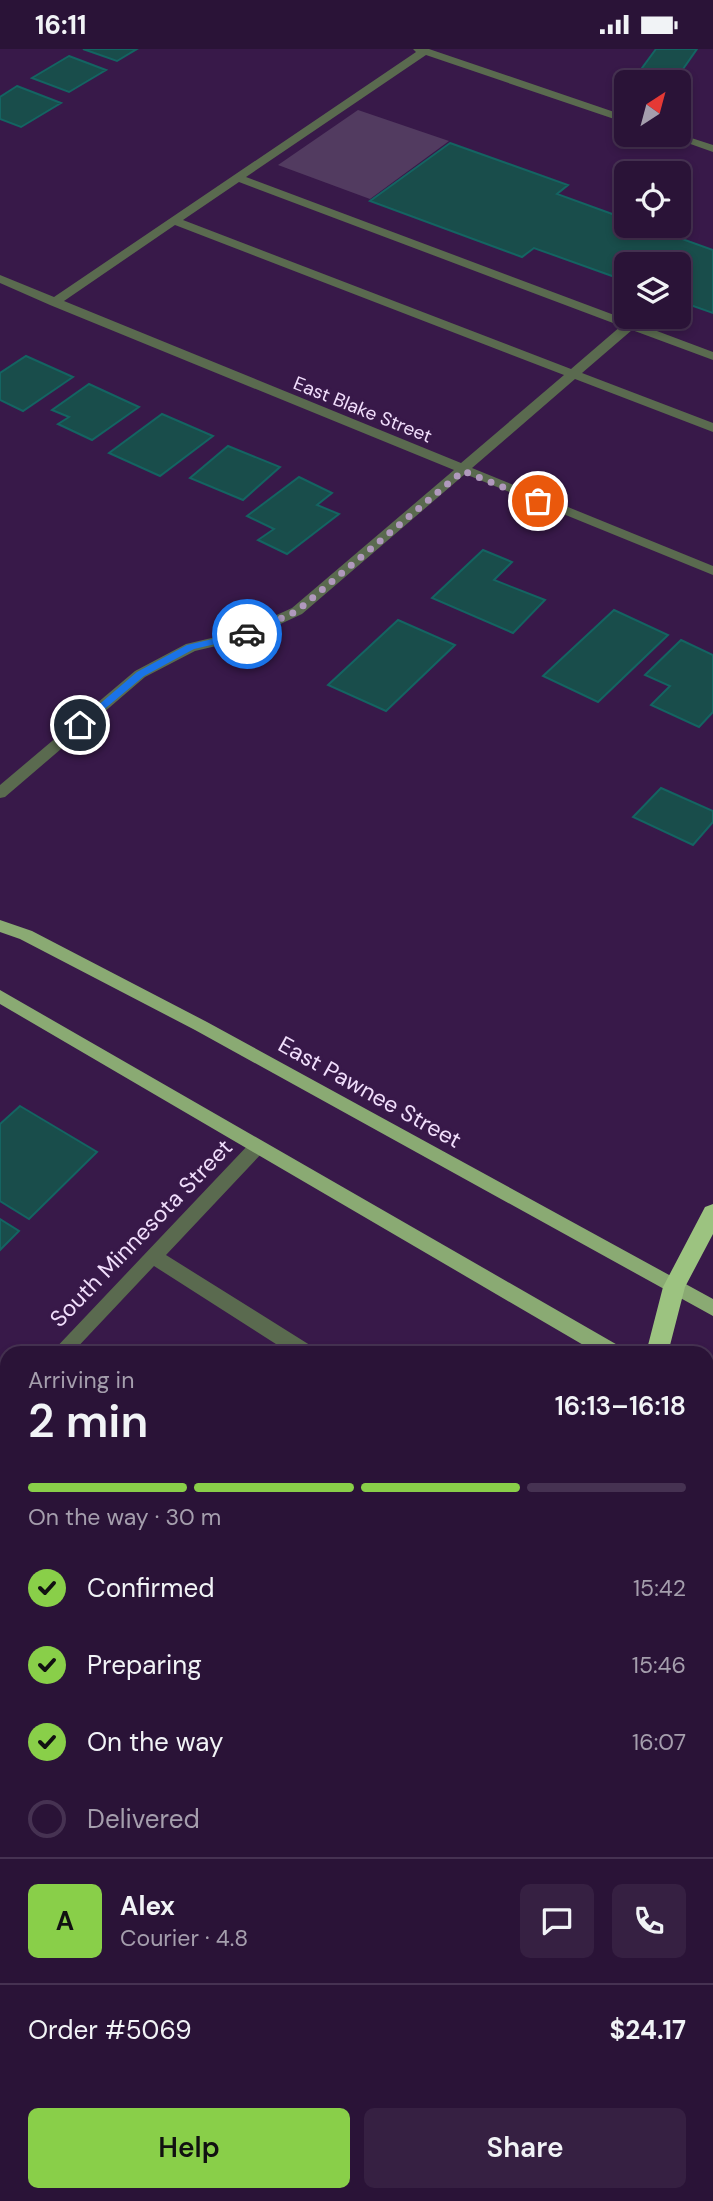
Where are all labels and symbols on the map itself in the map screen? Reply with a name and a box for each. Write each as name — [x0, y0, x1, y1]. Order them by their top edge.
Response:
north arrow — [614, 70, 691, 147]
street label: East Blake Street — [290, 370, 436, 449]
pin — [508, 471, 568, 531]
courier — [212, 599, 282, 669]
pin — [50, 695, 110, 755]
street label: East Pawnee Street — [273, 1029, 467, 1155]
street label: South Minnesota Street — [43, 1133, 239, 1333]

